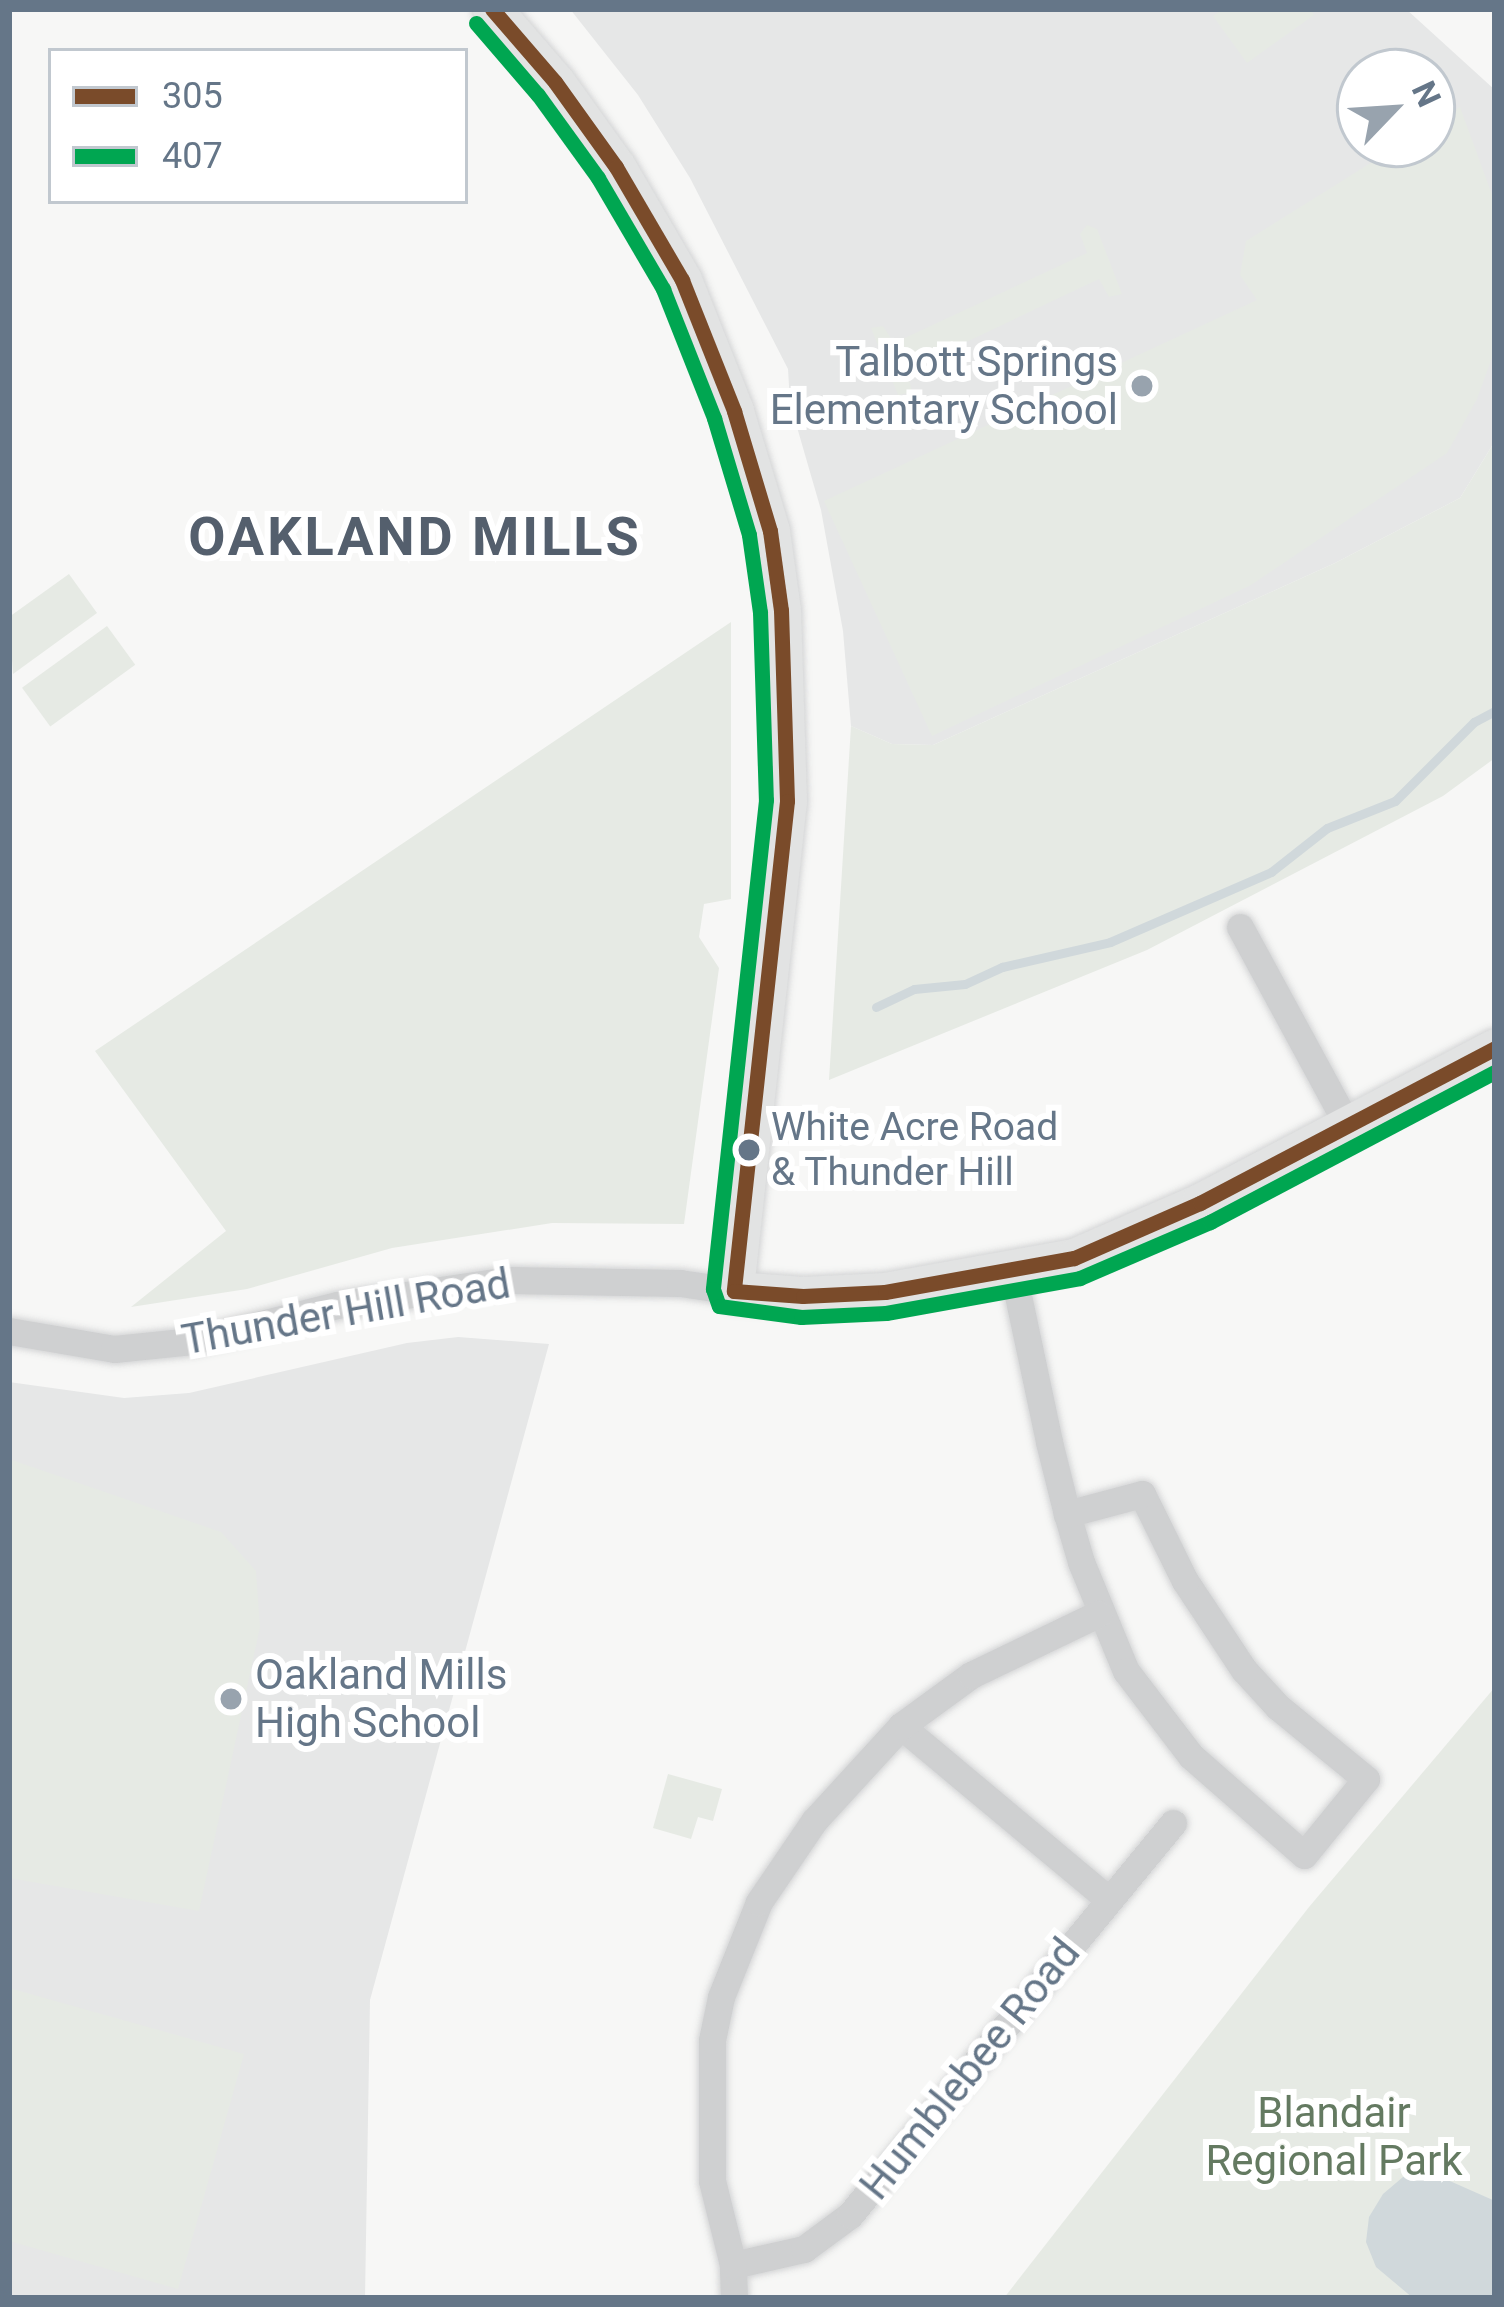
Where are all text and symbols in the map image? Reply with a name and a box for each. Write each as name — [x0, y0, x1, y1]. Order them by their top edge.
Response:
legend — [48, 48, 468, 204]
north arrow — [1336, 48, 1456, 168]
text: 305 — [162, 75, 223, 117]
text: N — [1404, 75, 1449, 113]
text: 407 — [162, 135, 223, 177]
place label: Talbott Springs Elementary School — [770, 337, 1118, 436]
marker: Talbott Springs Elementary School — [1129, 373, 1155, 399]
district label: OAKLAND MILLS — [188, 505, 642, 569]
place label: White Acre Road & Thunder Hill — [771, 1105, 1058, 1196]
marker: White Acre Road & Thunder Hill — [738, 1139, 760, 1161]
street label: Thunder Hill Road — [178, 1258, 514, 1366]
place label: Oakland Mills High School — [255, 1650, 507, 1748]
marker: Oakland Mills High School — [218, 1686, 244, 1712]
street label: Humblebee Road — [849, 1928, 1091, 2210]
park label: Blandair Regional Park — [1205, 2088, 1463, 2186]

